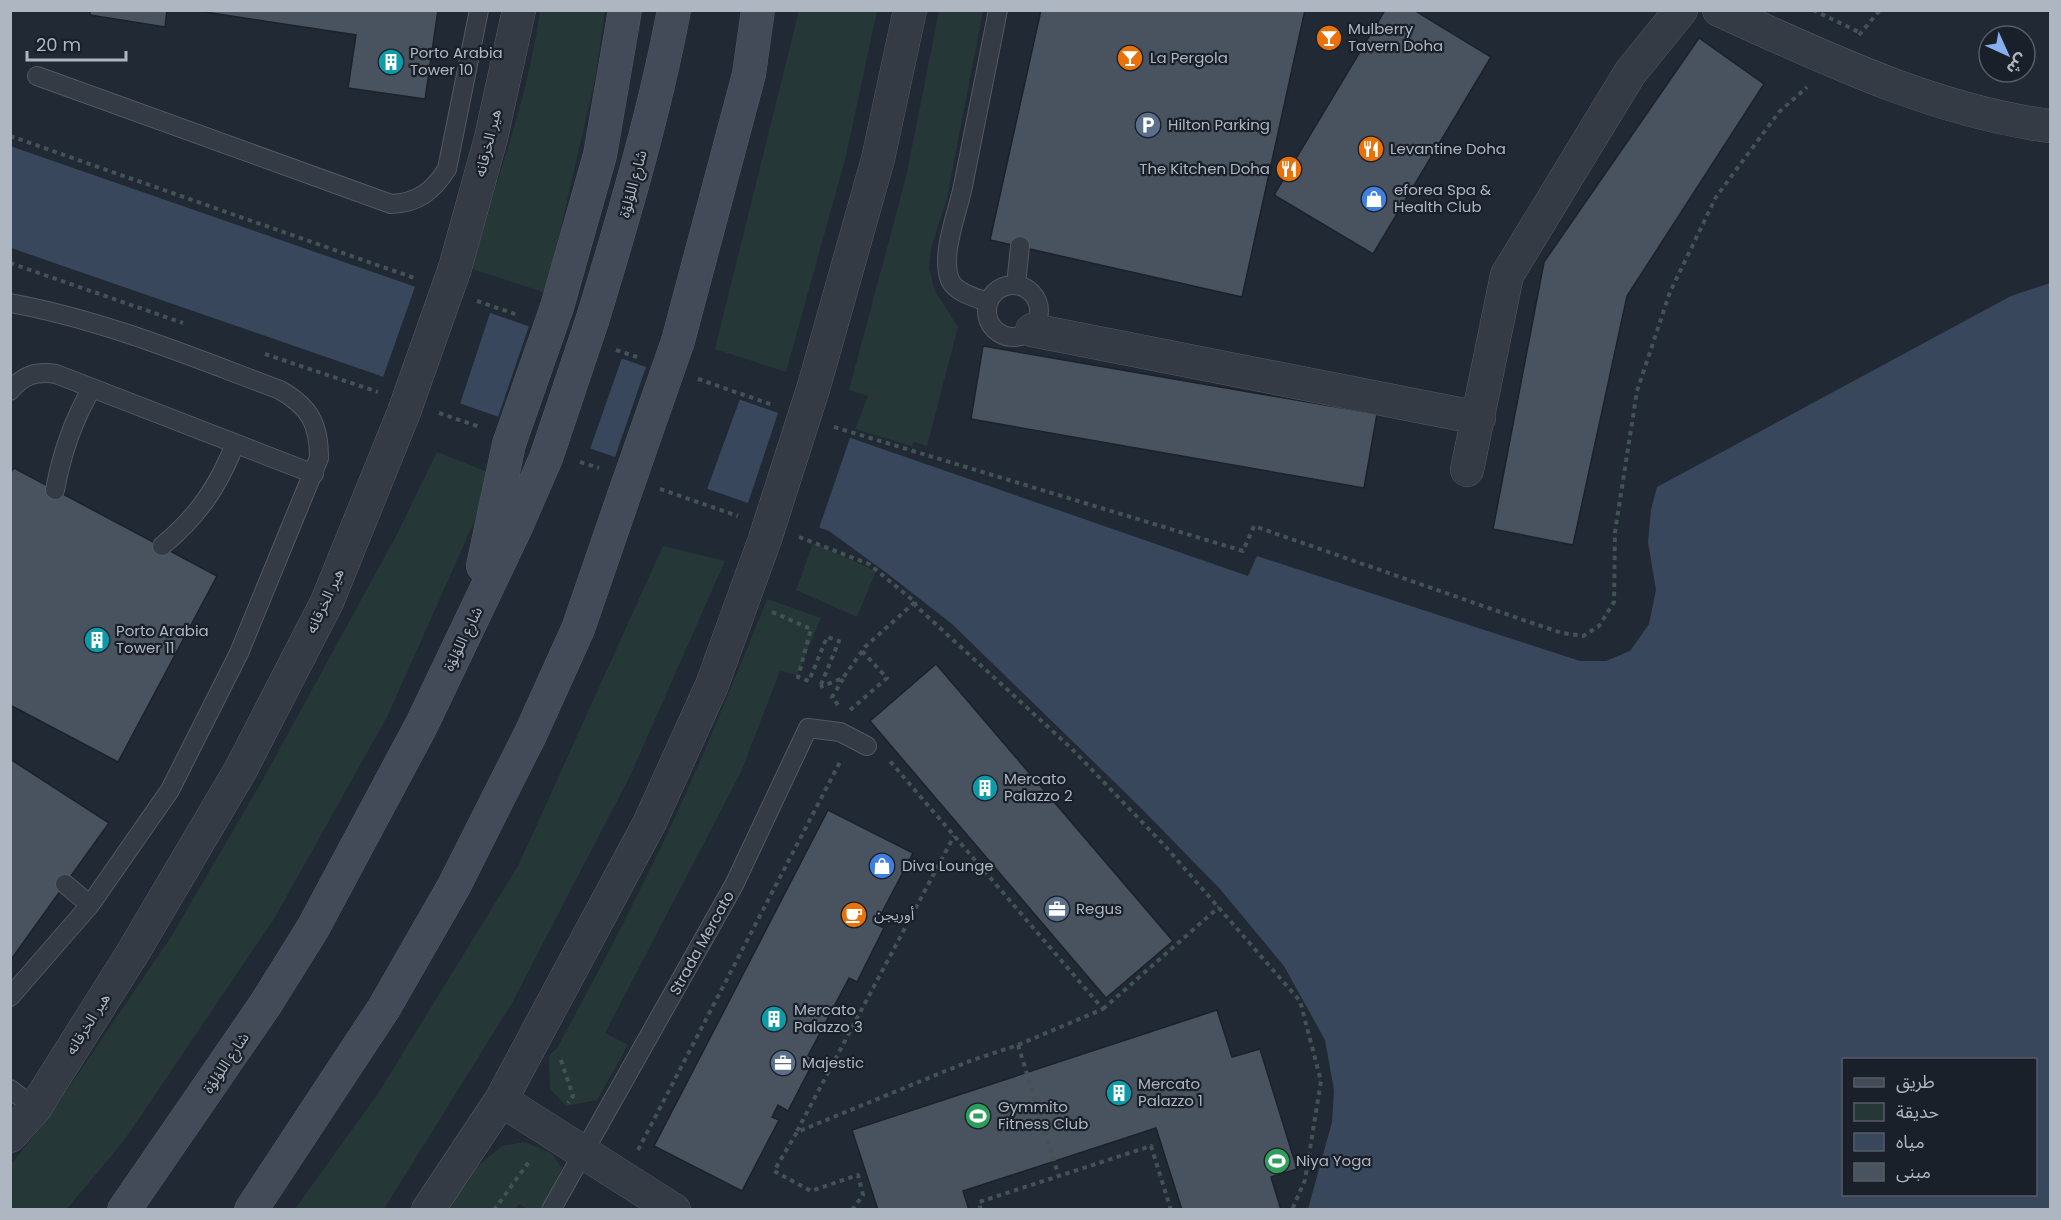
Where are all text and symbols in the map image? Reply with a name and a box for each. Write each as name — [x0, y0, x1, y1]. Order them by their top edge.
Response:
place label: Mulberry Tavern Doha — [1348, 18, 1443, 56]
bar icon: Mulberry Tavern Doha — [1314, 23, 1344, 53]
scale bar — [27, 24, 126, 62]
north arrow — [1977, 24, 2037, 84]
text: 20 m — [36, 32, 81, 57]
place label: Porto Arabia Tower 10 — [410, 42, 503, 80]
bar icon: La Pergola — [1115, 43, 1145, 73]
building icon: Porto Arabia Tower 10 — [376, 47, 406, 77]
place label: La Pergola — [1150, 47, 1228, 68]
text: ش — [2001, 48, 2033, 80]
street label: هير الخرقانه — [469, 107, 506, 179]
parking icon: Hilton Parking — [1133, 110, 1163, 140]
place label: Hilton Parking — [1168, 114, 1270, 135]
restaurant icon: Levantine Doha — [1356, 134, 1386, 164]
place label: Levantine Doha — [1390, 138, 1506, 159]
street label: شارع اللؤلؤة — [613, 147, 654, 221]
restaurant icon: The Kitchen Doha — [1274, 154, 1304, 184]
place label: The Kitchen Doha — [1139, 158, 1270, 179]
place label: eforea Spa & Health Club — [1394, 179, 1491, 217]
shop icon: eforea Spa & Health Club — [1359, 184, 1389, 214]
street label: هير الخرقانه — [300, 565, 349, 637]
street label: شارع اللؤلؤة — [438, 603, 489, 675]
place label: Porto Arabia Tower 11 — [116, 620, 209, 658]
building icon: Porto Arabia Tower 11 — [82, 625, 112, 655]
place label: Mercato Palazzo 2 — [1004, 768, 1073, 806]
building icon: Mercato Palazzo 2 — [970, 773, 1000, 803]
shop icon: Diva Lounge — [867, 851, 897, 881]
place label: Diva Lounge — [902, 855, 994, 876]
street label: Strada Mercato — [664, 887, 739, 999]
office icon: Regus — [1042, 894, 1072, 924]
place label: Regus — [1076, 898, 1122, 919]
cafe icon: أوريجن — [839, 900, 869, 930]
place label: أوريجن — [874, 904, 915, 925]
street label: هير الخرقانه — [60, 989, 115, 1059]
place label: Mercato Palazzo 3 — [794, 999, 863, 1037]
building icon: Mercato Palazzo 3 — [759, 1004, 789, 1034]
street label: شارع اللؤلؤة — [197, 1028, 255, 1098]
office icon: Majestic — [768, 1048, 798, 1078]
place label: Majestic — [802, 1052, 864, 1073]
legend — [1842, 1058, 2037, 1196]
text: طريق — [1896, 1069, 1935, 1094]
place label: Mercato Palazzo 1 — [1138, 1073, 1203, 1111]
building icon: Mercato Palazzo 1 — [1104, 1078, 1134, 1108]
place label: Gymmito Fitness Club — [998, 1096, 1088, 1134]
text: حديقة — [1896, 1099, 1939, 1124]
sports icon: Gymmito Fitness Club — [963, 1101, 993, 1131]
text: مياه — [1896, 1129, 1925, 1154]
sports icon: Niya Yoga — [1262, 1146, 1292, 1176]
place label: Niya Yoga — [1296, 1150, 1371, 1171]
text: مبنى — [1896, 1159, 1931, 1184]

